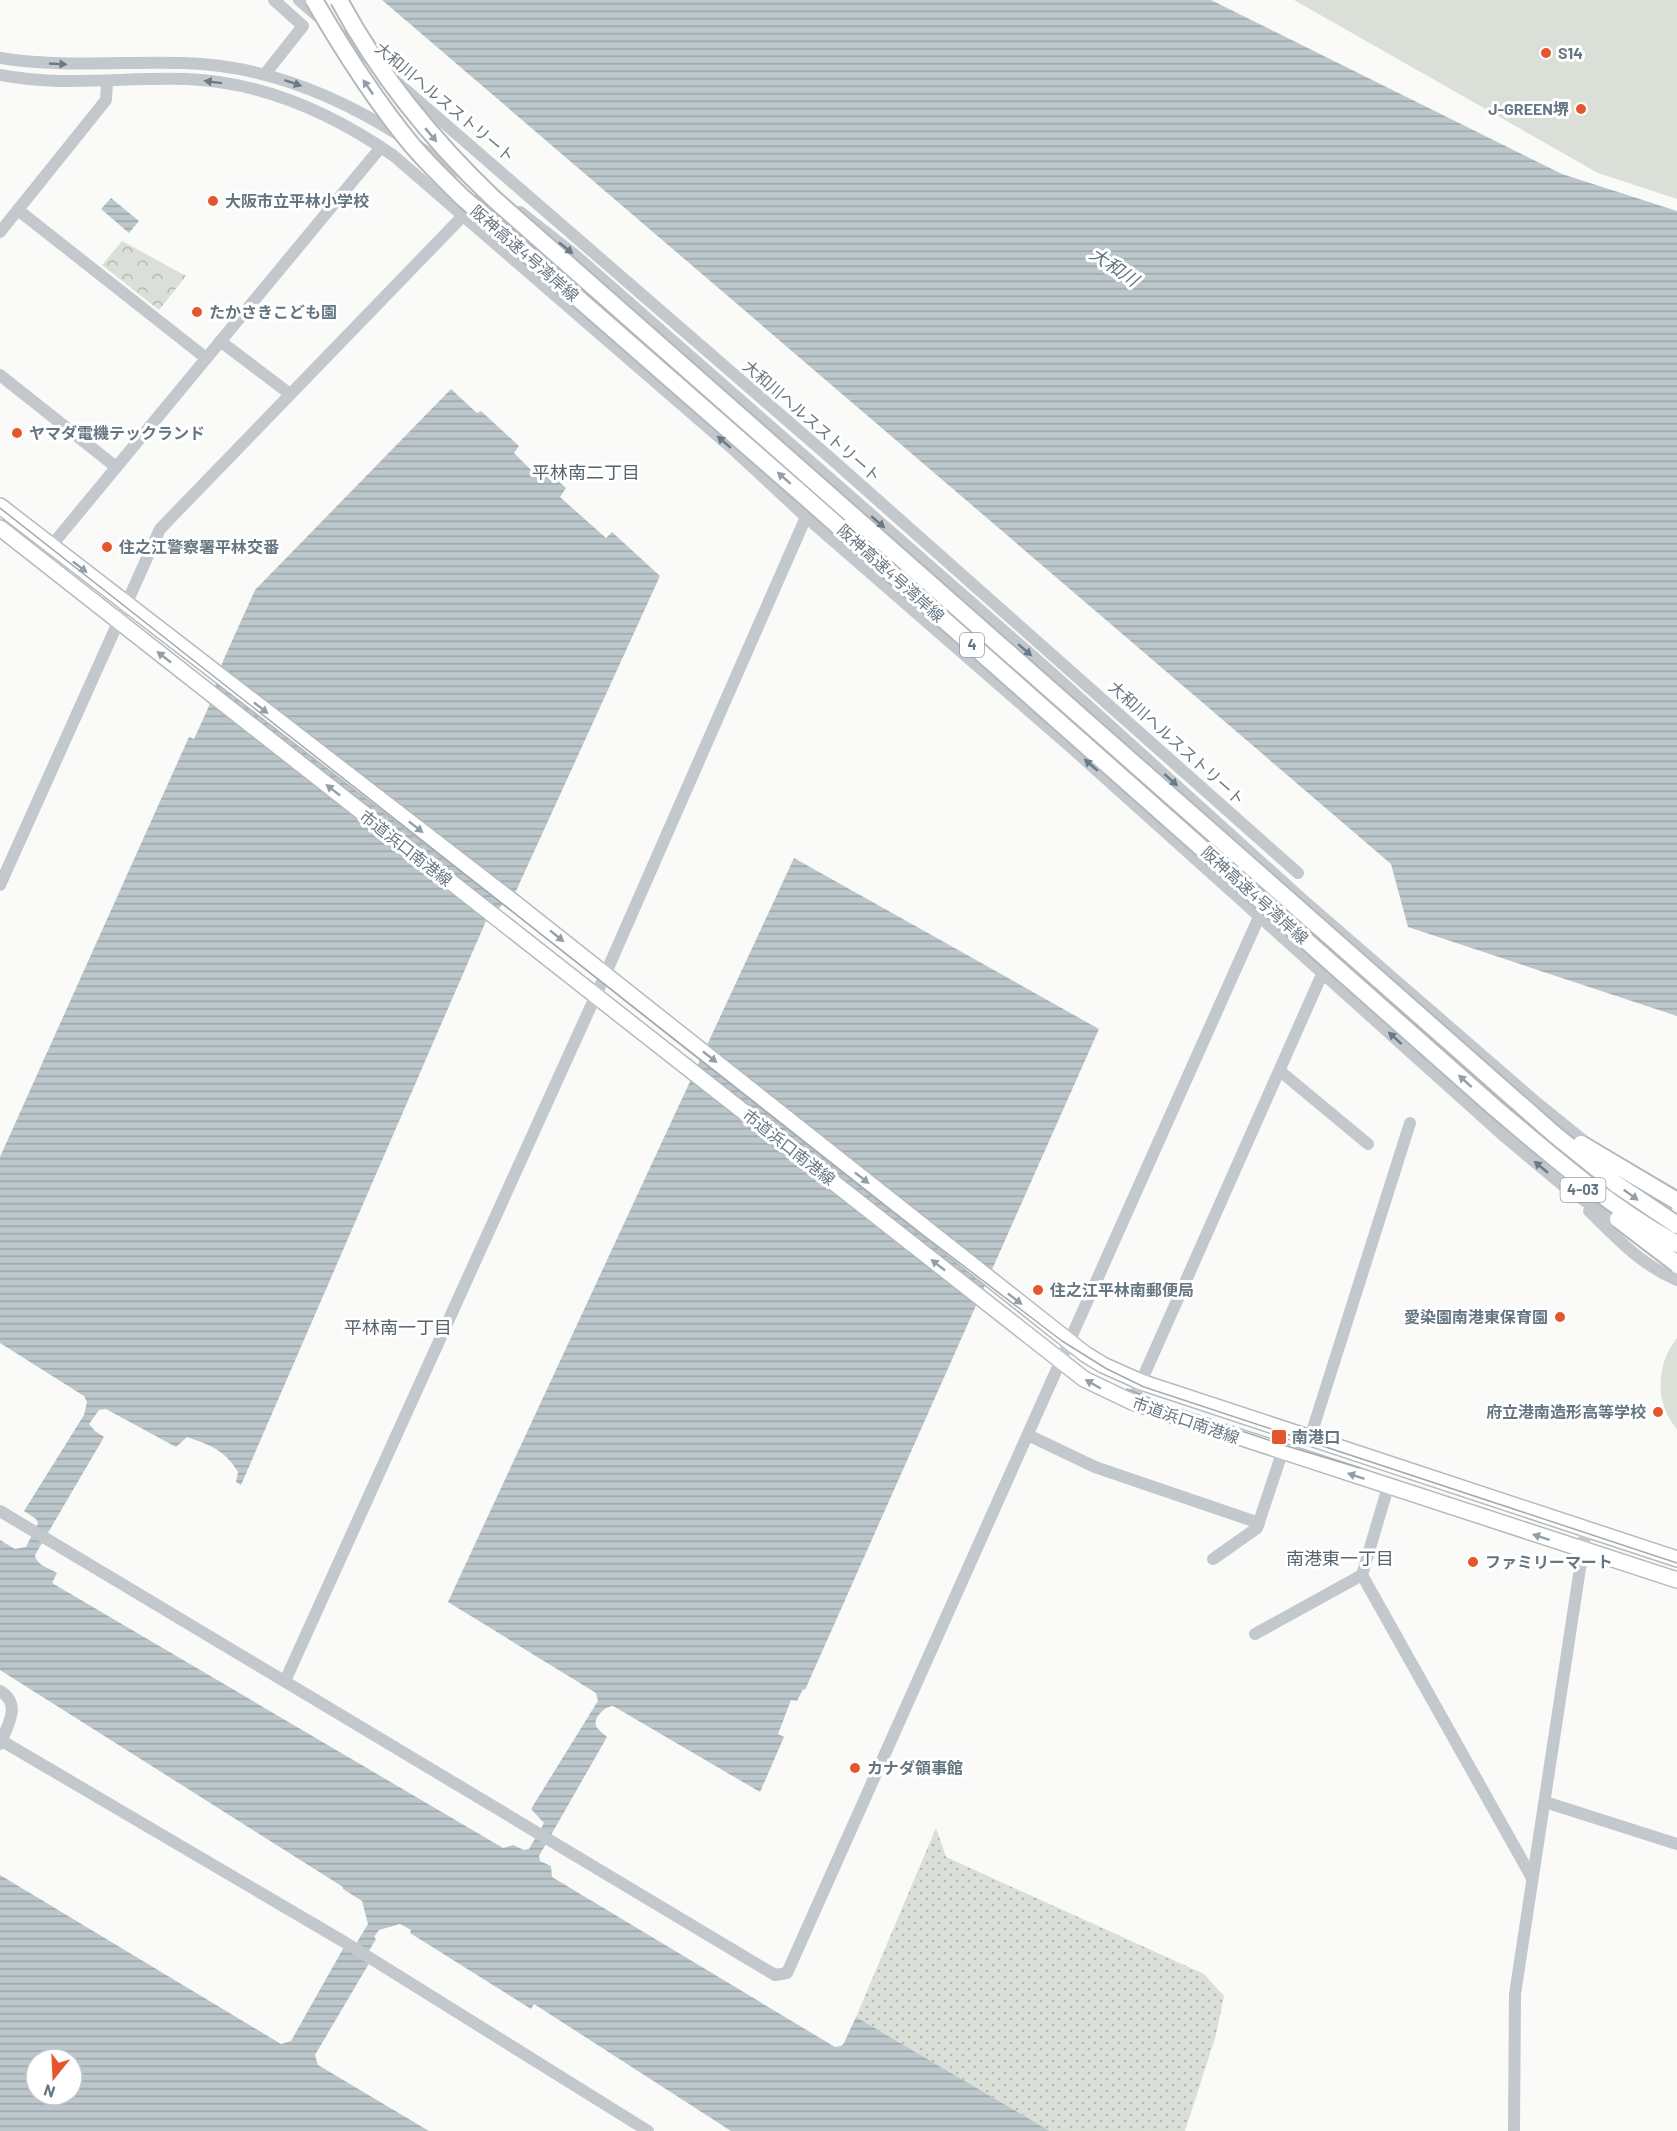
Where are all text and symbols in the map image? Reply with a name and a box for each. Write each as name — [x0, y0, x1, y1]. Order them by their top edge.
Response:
street label: 大和川ヘルスストリート — [372, 38, 519, 165]
place label: S14 — [1558, 43, 1583, 62]
marker: S14 — [1539, 46, 1553, 60]
one-way arrow — [49, 59, 68, 68]
one-way arrow — [204, 77, 223, 86]
one-way arrow — [284, 78, 302, 88]
one-way arrow — [363, 79, 374, 95]
place label: J-GREEN堺 — [1488, 99, 1569, 118]
marker: J-GREEN堺 — [1574, 102, 1588, 116]
one-way arrow — [425, 127, 438, 143]
place label: 大阪市立平林小学校 — [225, 191, 369, 210]
marker: 大阪市立平林小学校 — [206, 194, 220, 208]
street label: 阪神高速4号湾岸線 — [467, 201, 583, 305]
one-way arrow — [558, 242, 574, 255]
water label: 大和川 — [1086, 242, 1145, 292]
place label: たかさきこども園 — [209, 302, 337, 321]
marker: たかさきこども園 — [190, 305, 204, 319]
street label: 大和川ヘルスストリート — [740, 356, 885, 486]
place label: ヤマダ電機テックランド — [29, 423, 205, 442]
marker: ヤマダ電機テックランド — [10, 426, 24, 440]
one-way arrow — [717, 436, 732, 449]
district label: 平林南二丁目 — [532, 461, 640, 483]
one-way arrow — [777, 472, 792, 485]
one-way arrow — [870, 515, 885, 528]
street label: 阪神高速4号湾岸線 — [834, 520, 949, 625]
place label: 住之江警察署平林交番 — [118, 537, 279, 556]
marker: 住之江警察署平林交番 — [100, 540, 114, 554]
one-way arrow — [71, 561, 87, 573]
road number: 4 — [960, 633, 984, 657]
one-way arrow — [1017, 643, 1032, 656]
one-way arrow — [156, 651, 171, 663]
street label: 大和川ヘルスストリート — [1106, 677, 1249, 809]
one-way arrow — [253, 702, 269, 714]
one-way arrow — [1084, 759, 1099, 772]
one-way arrow — [1163, 773, 1178, 787]
one-way arrow — [326, 785, 341, 797]
street label: 市道浜口南港線 — [356, 806, 456, 890]
one-way arrow — [408, 820, 423, 832]
street label: 阪神高速4号湾岸線 — [1198, 842, 1313, 947]
one-way arrow — [549, 930, 564, 942]
one-way arrow — [1388, 1031, 1403, 1045]
one-way arrow — [702, 1051, 717, 1063]
one-way arrow — [1458, 1075, 1473, 1088]
street label: 市道浜口南港線 — [739, 1105, 839, 1189]
one-way arrow — [1533, 1161, 1549, 1174]
one-way arrow — [855, 1172, 870, 1184]
road number: 4-03 — [1560, 1178, 1606, 1202]
one-way arrow — [1623, 1189, 1639, 1201]
one-way arrow — [931, 1260, 946, 1272]
place label: 住之江平林南郵便局 — [1049, 1280, 1194, 1299]
marker: 住之江平林南郵便局 — [1031, 1283, 1045, 1297]
one-way arrow — [1007, 1293, 1023, 1306]
place label: 愛染園南港東保育園 — [1404, 1307, 1548, 1326]
marker: 愛染園南港東保育園 — [1553, 1310, 1567, 1324]
district label: 平林南一丁目 — [344, 1316, 452, 1338]
one-way arrow — [1084, 1379, 1101, 1389]
street label: 市道浜口南港線 — [1130, 1392, 1242, 1447]
place label: 府立港南造形高等学校 — [1486, 1402, 1646, 1421]
marker: 府立港南造形高等学校 — [1651, 1405, 1665, 1419]
place label: 南港口 — [1292, 1427, 1340, 1446]
marker: 南港口 — [1270, 1428, 1288, 1446]
one-way arrow — [1347, 1471, 1365, 1481]
one-way arrow — [1532, 1531, 1550, 1541]
district label: 南港東一丁目 — [1286, 1547, 1394, 1569]
place label: ファミリーマート — [1485, 1552, 1613, 1571]
marker: ファミリーマート — [1466, 1555, 1480, 1569]
place label: カナダ領事館 — [867, 1758, 963, 1777]
marker: カナダ領事館 — [848, 1761, 862, 1775]
north arrow — [24, 2047, 84, 2107]
text: N — [41, 2081, 57, 2102]

